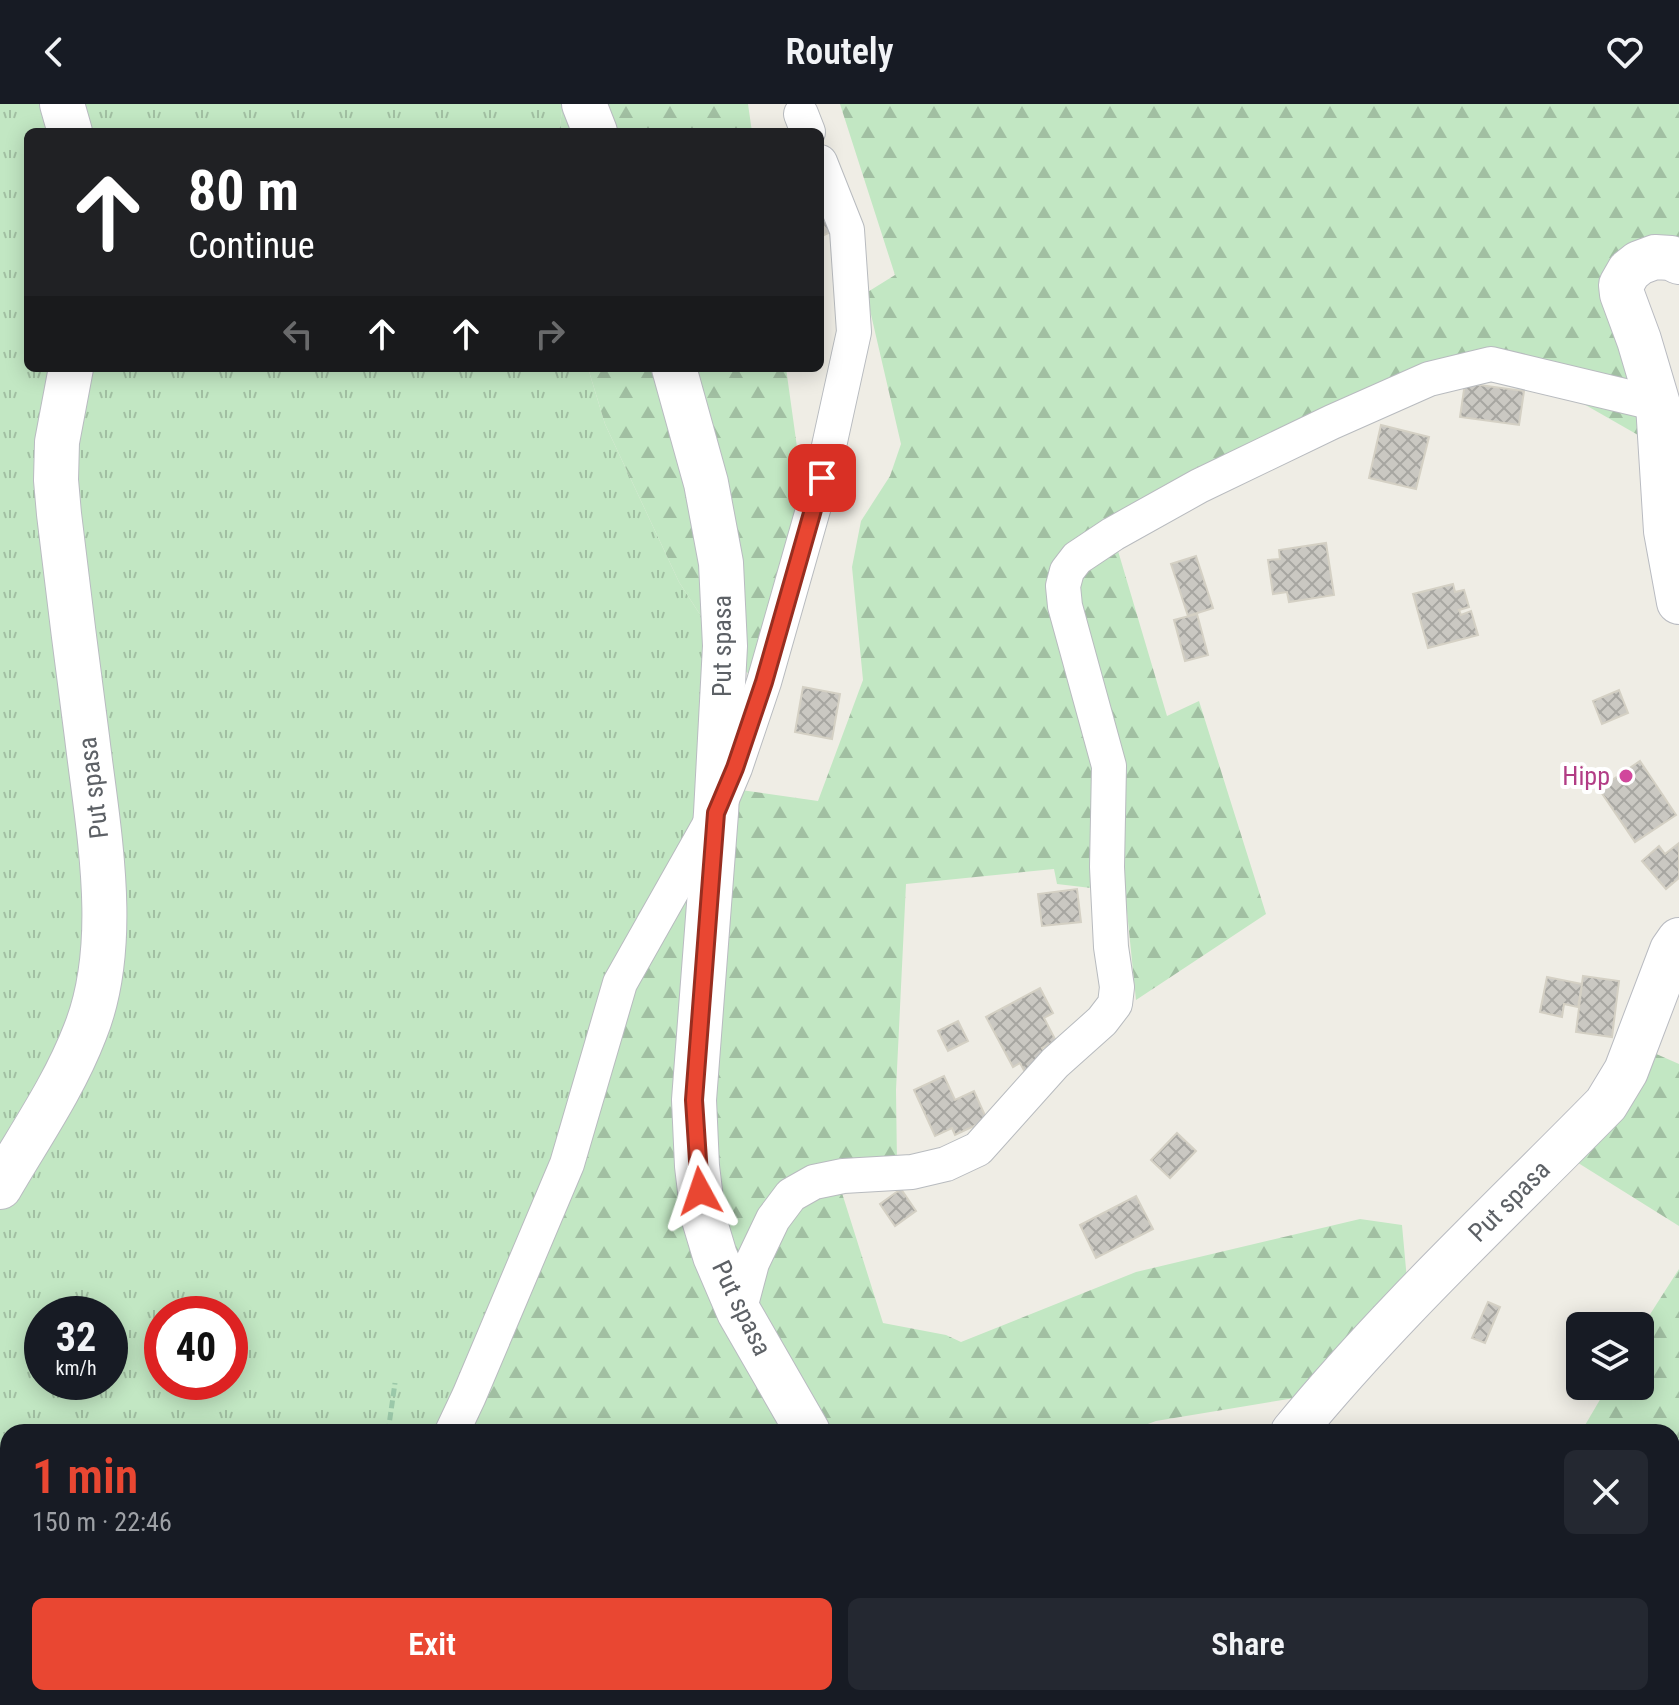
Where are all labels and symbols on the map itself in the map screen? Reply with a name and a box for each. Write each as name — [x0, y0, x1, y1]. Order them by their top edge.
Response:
pin — [788, 444, 856, 512]
street label: Put spasa — [707, 595, 737, 697]
street label: Put spasa — [72, 736, 114, 840]
place label: Hipp — [1562, 761, 1610, 791]
marker: Hipp — [1617, 767, 1635, 785]
position arrow — [658, 1149, 742, 1233]
street label: Put spasa — [1462, 1154, 1556, 1248]
street label: Put spasa — [706, 1256, 778, 1360]
speed limit sign: 40 — [144, 1296, 248, 1400]

